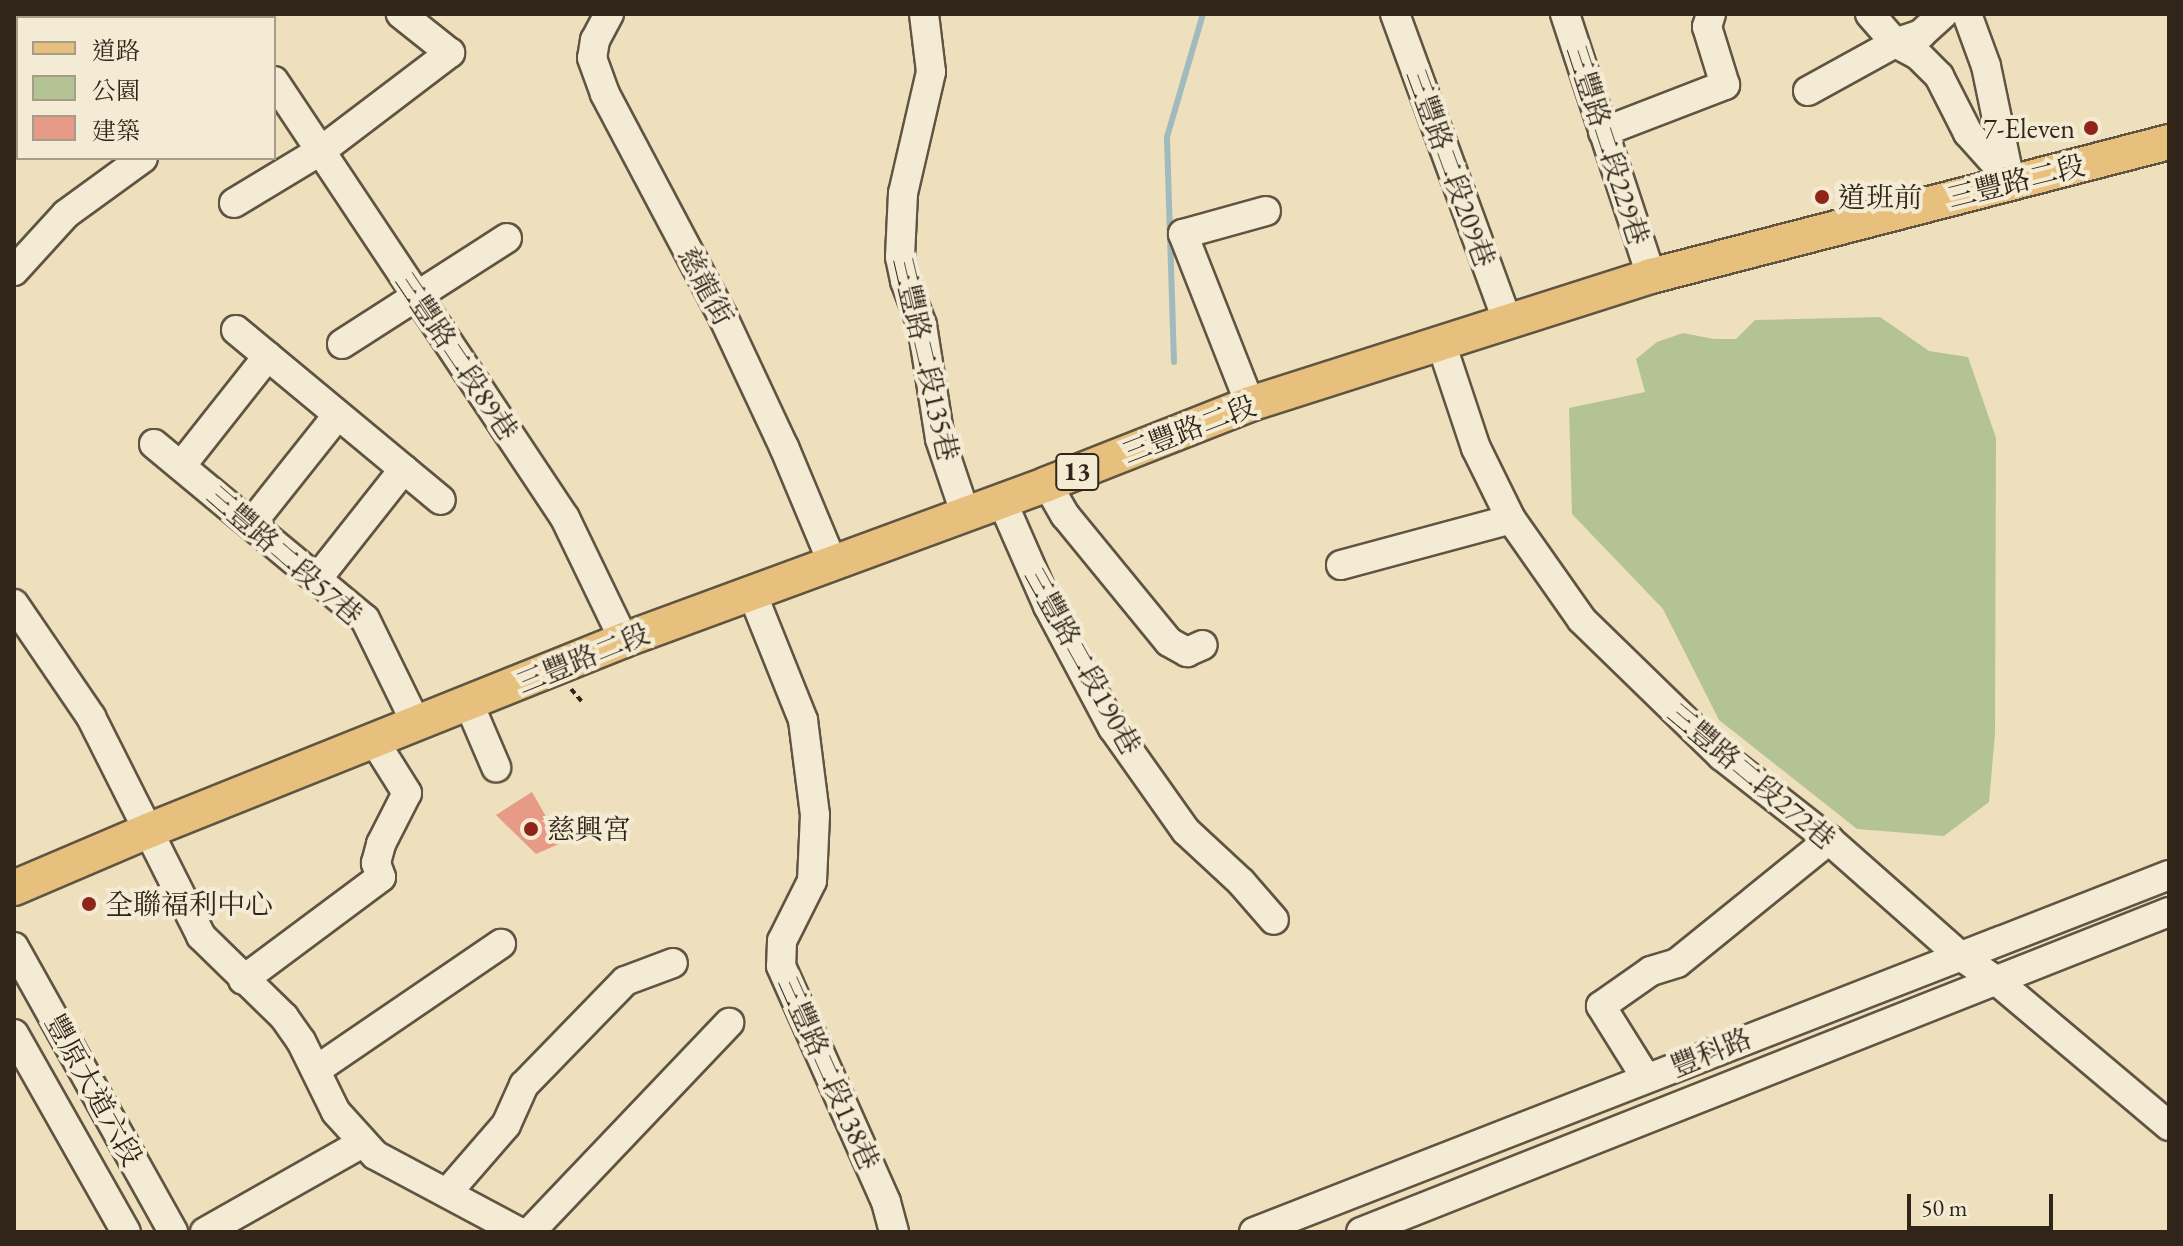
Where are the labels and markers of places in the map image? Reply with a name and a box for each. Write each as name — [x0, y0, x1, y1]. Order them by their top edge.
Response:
place label: 7-Eleven — [1983, 111, 2075, 145]
marker: 7-Eleven — [2082, 119, 2100, 137]
place label: 道班前 — [1838, 180, 1922, 214]
marker: 道班前 — [1813, 188, 1831, 206]
place label: 慈興宮 — [547, 812, 631, 846]
marker: 慈興宮 — [522, 820, 540, 838]
place label: 全聯福利中心 — [105, 887, 273, 921]
marker: 全聯福利中心 — [80, 895, 98, 913]

